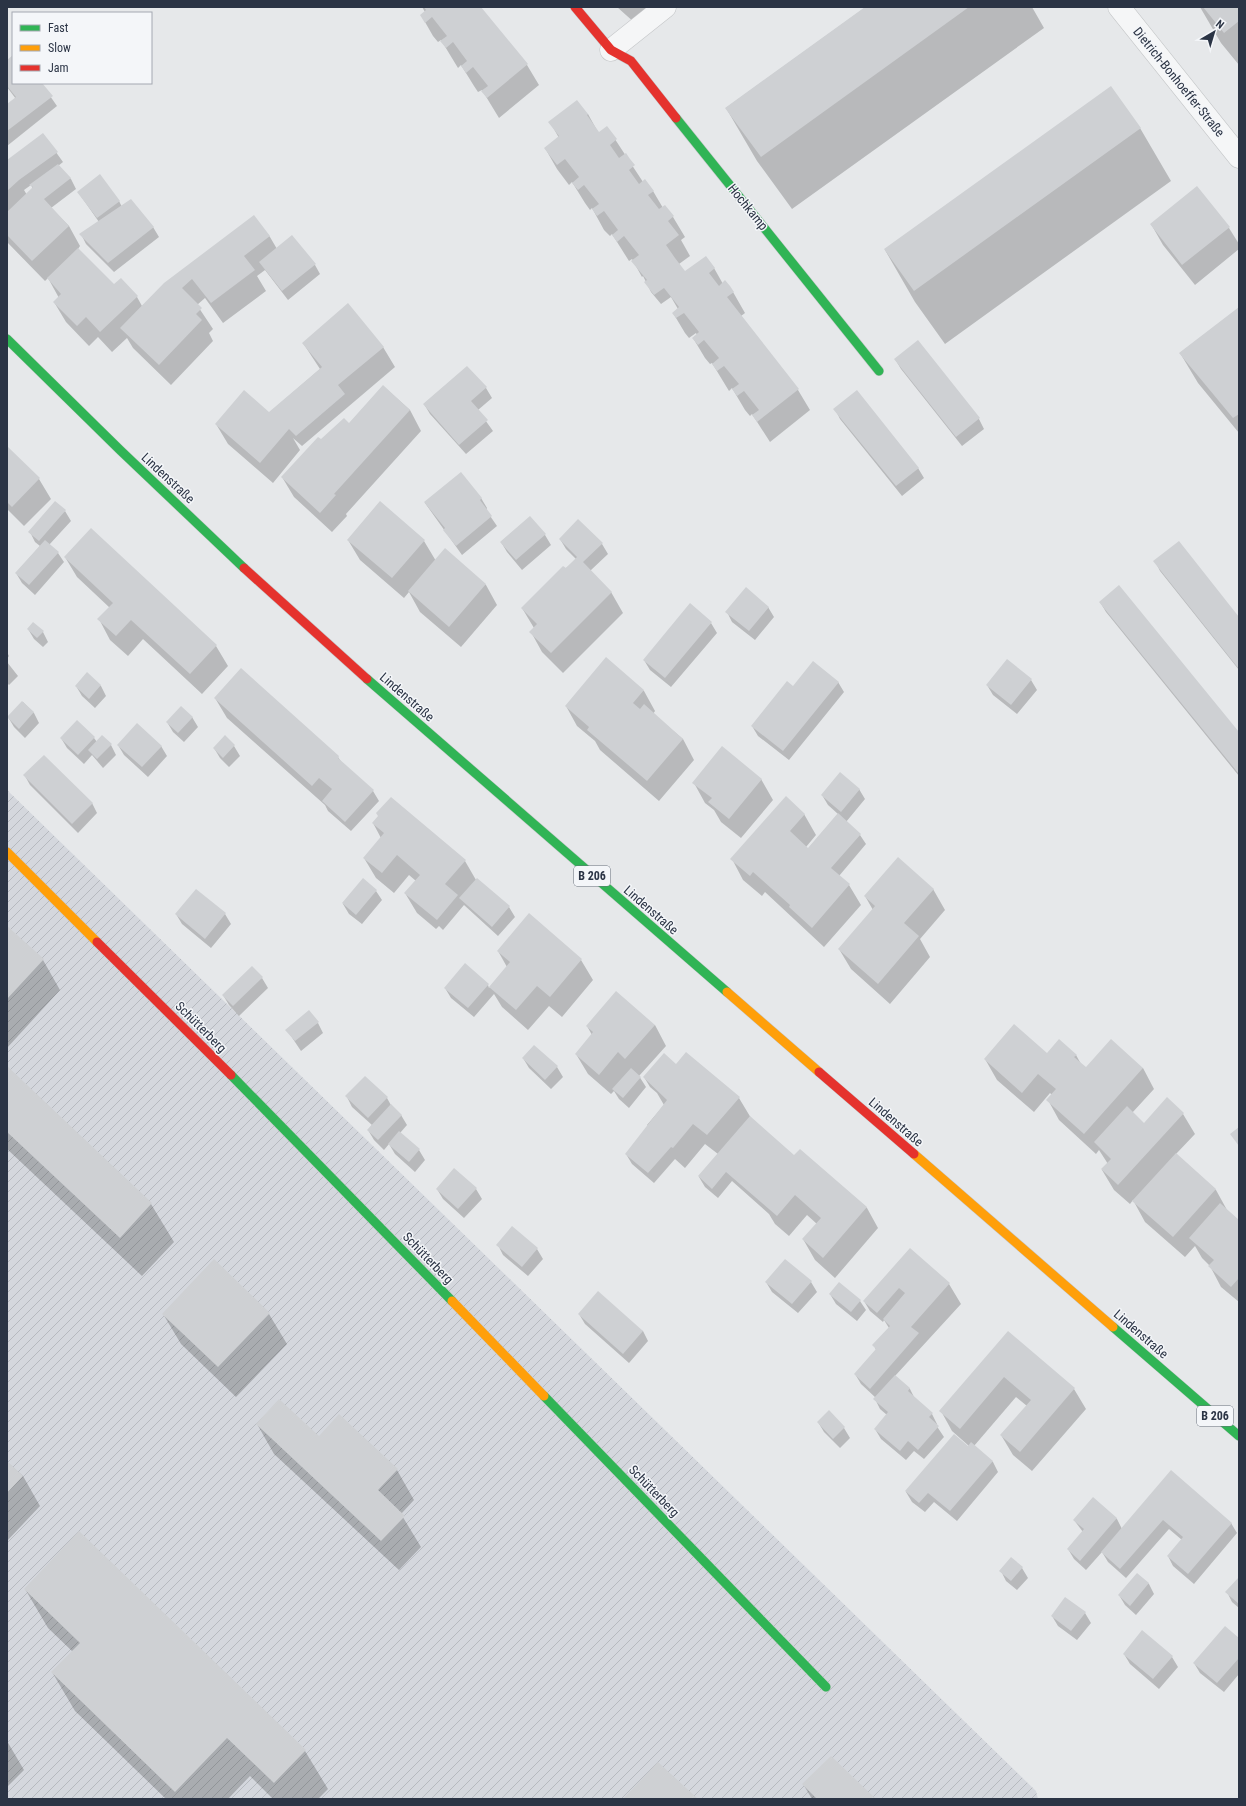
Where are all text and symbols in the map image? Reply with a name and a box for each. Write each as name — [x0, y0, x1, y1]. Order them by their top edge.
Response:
legend — [12, 12, 152, 84]
north arrow — [1194, 12, 1234, 52]
text: N — [1213, 17, 1227, 32]
text: Fast — [48, 21, 69, 35]
street label: Dietrich-Bonhoeffer-Straße — [1130, 24, 1228, 140]
text: Slow — [48, 41, 71, 55]
text: Jam — [48, 61, 69, 75]
street label: Hochkamp — [725, 181, 771, 233]
street label: Lindenstraße — [138, 450, 198, 506]
street label: Lindenstraße — [377, 669, 437, 725]
road number: B 206 — [574, 866, 610, 886]
street label: Lindenstraße — [621, 882, 681, 938]
street label: Schütterberg — [172, 998, 230, 1056]
street label: Lindenstraße — [866, 1094, 926, 1150]
street label: Schütterberg — [400, 1229, 456, 1287]
street label: Lindenstraße — [1111, 1306, 1171, 1362]
road number: B 206 — [1197, 1406, 1233, 1426]
street label: Schütterberg — [626, 1462, 682, 1520]

